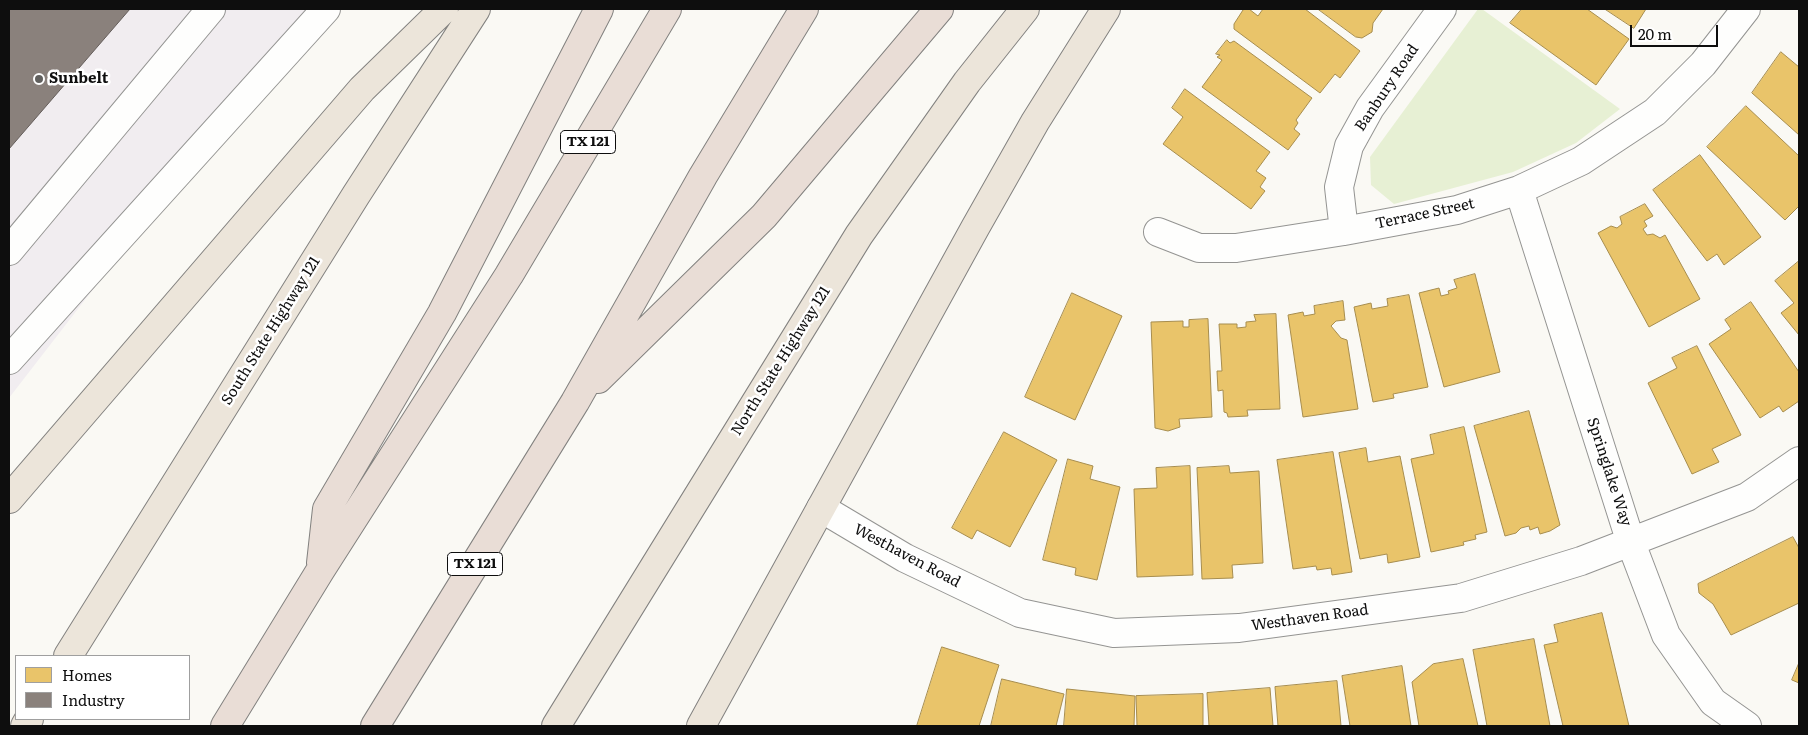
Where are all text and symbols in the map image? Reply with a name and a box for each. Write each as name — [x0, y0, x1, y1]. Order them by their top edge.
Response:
scale bar — [1633, 15, 1720, 47]
text: 20 m — [1638, 22, 1672, 45]
street label: Banbury Road — [1351, 41, 1423, 135]
place label: Sunbelt — [49, 70, 108, 88]
marker: Sunbelt — [33, 73, 45, 85]
road number: TX 121 — [560, 130, 616, 154]
street label: Terrace Street — [1374, 195, 1476, 233]
street label: South State Highway 121 — [218, 254, 324, 408]
street label: North State Highway 121 — [728, 283, 834, 439]
street label: Springlake Way — [1583, 415, 1635, 529]
street label: Westhaven Road — [851, 520, 963, 592]
road number: TX 121 — [448, 552, 502, 576]
street label: Westhaven Road — [1250, 601, 1370, 635]
legend — [15, 655, 190, 720]
text: Homes — [62, 663, 112, 686]
text: Industry — [62, 688, 125, 711]

